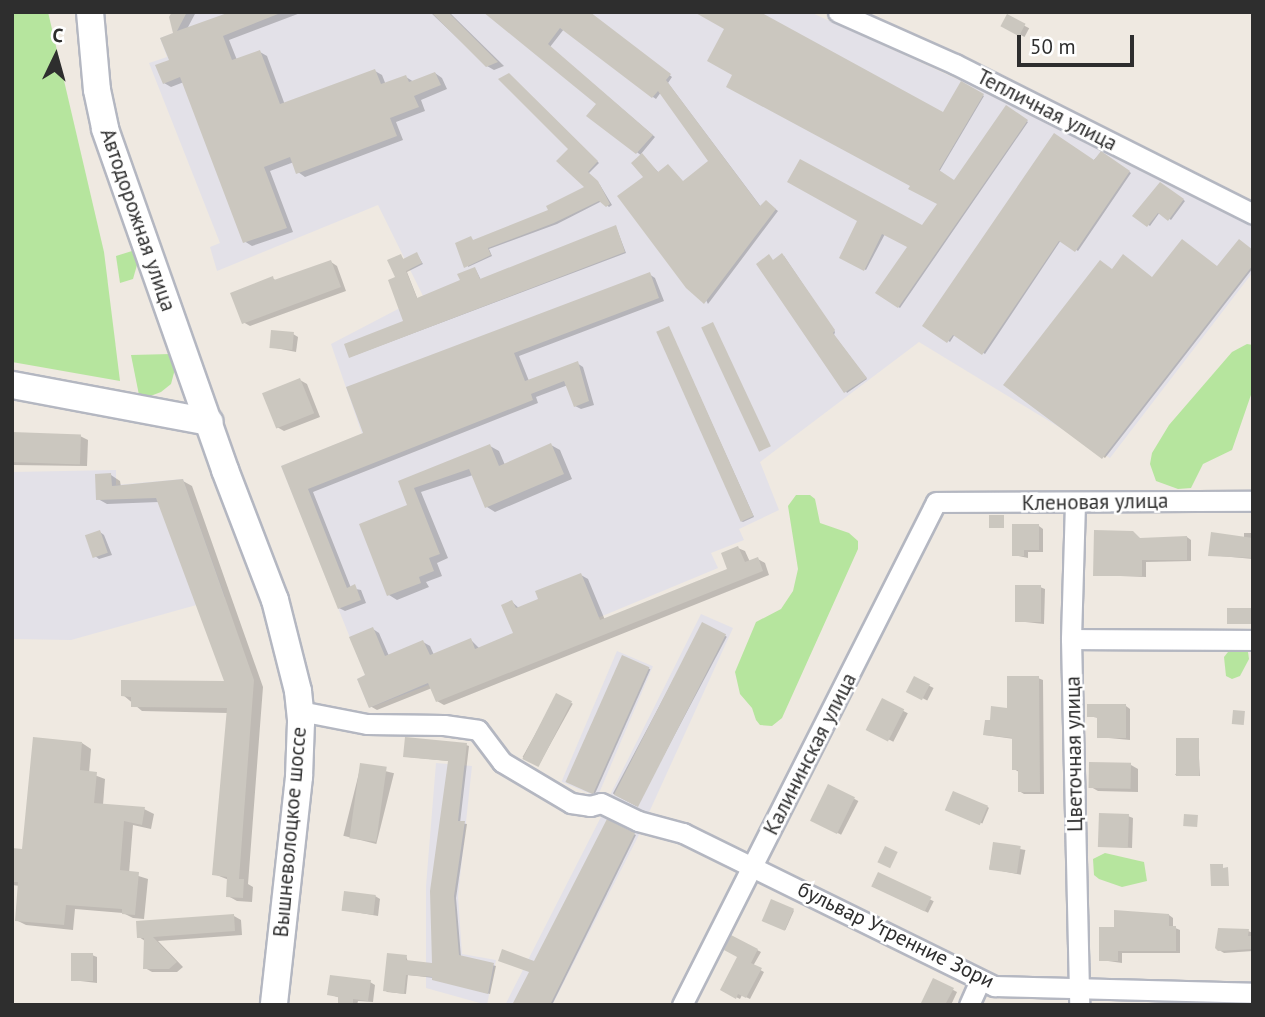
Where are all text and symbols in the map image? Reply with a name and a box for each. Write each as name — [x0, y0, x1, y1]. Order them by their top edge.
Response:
north arrow — [21, 21, 91, 91]
scale bar — [1020, 21, 1137, 65]
text: С — [51, 23, 64, 47]
text: 50 m — [1030, 33, 1076, 60]
street label: Тепличная улица — [973, 64, 1121, 156]
street label: Автодорожная улица — [95, 125, 181, 315]
street label: Кленовая улица — [1022, 488, 1168, 516]
street label: Калининская улица — [758, 669, 862, 839]
street label: Цветочная улица — [1060, 676, 1088, 832]
street label: Вышневолоцкое шоссе — [268, 726, 312, 938]
street label: бульвар Утренние Зори — [793, 876, 999, 994]

